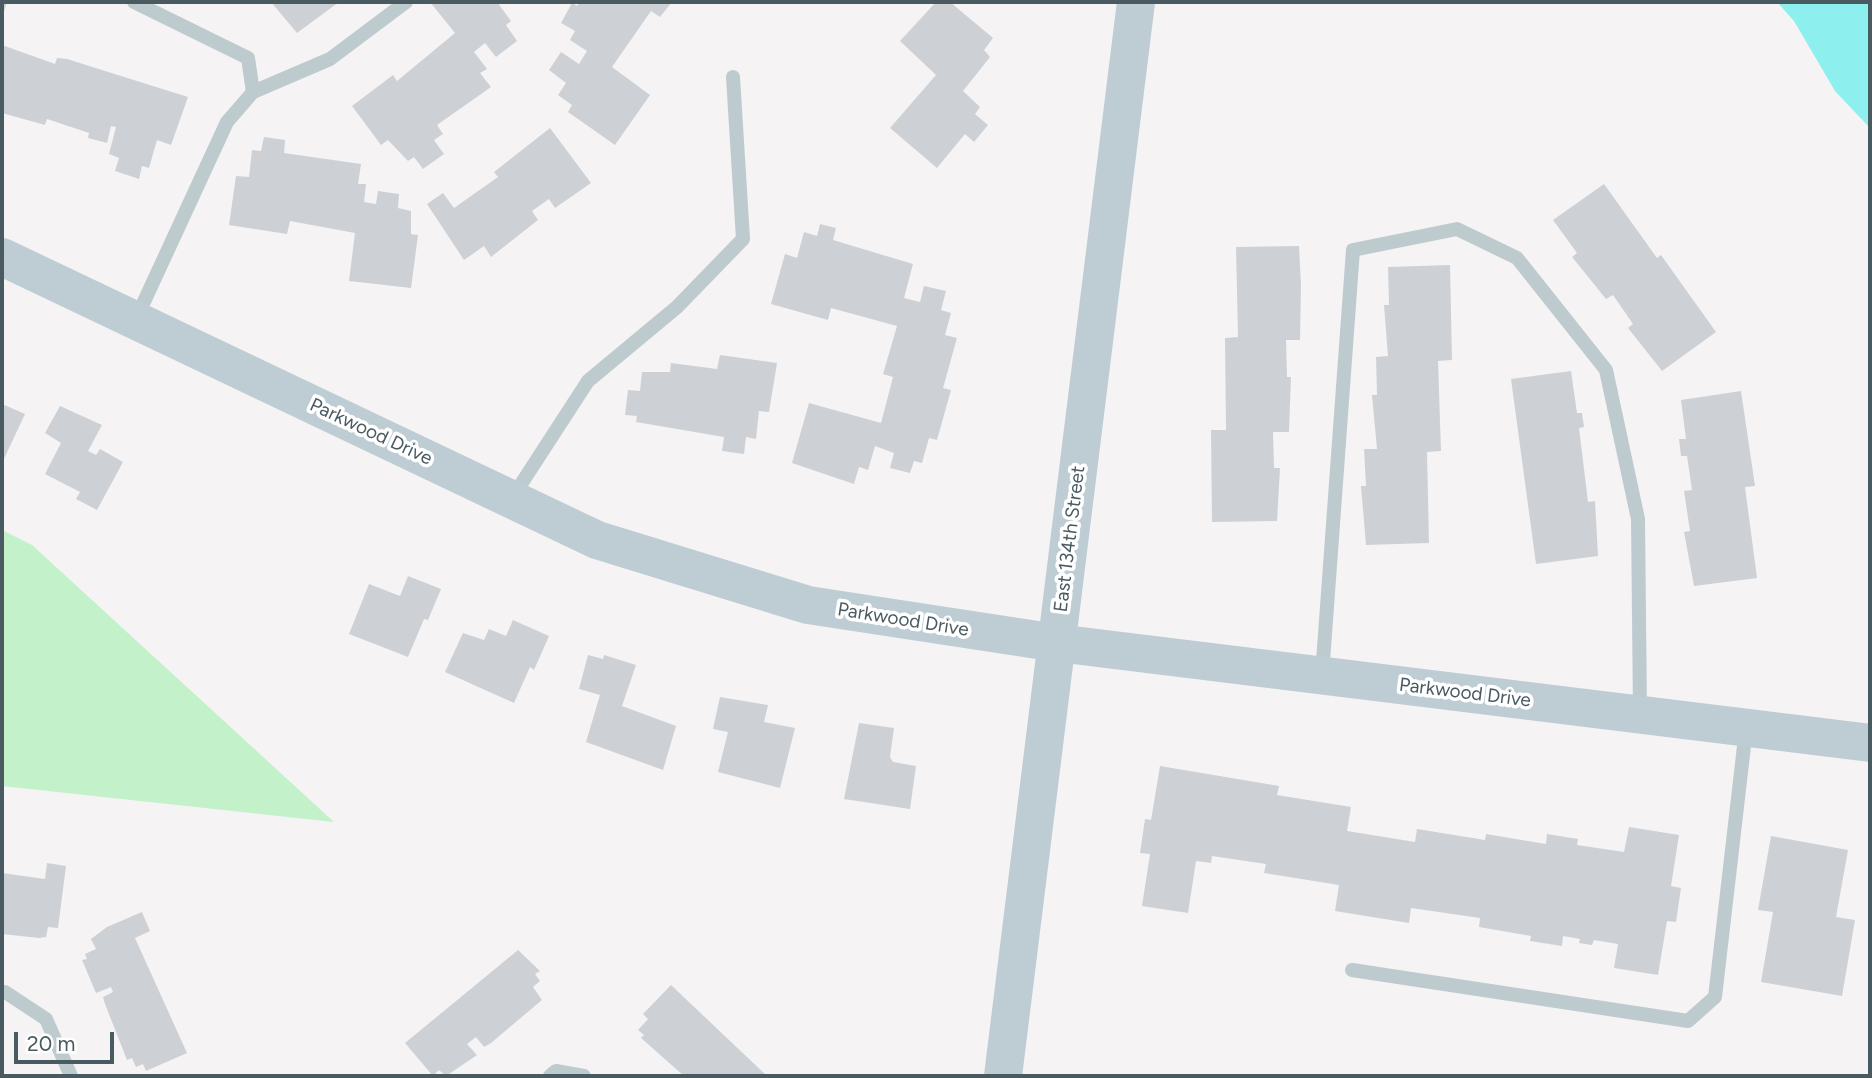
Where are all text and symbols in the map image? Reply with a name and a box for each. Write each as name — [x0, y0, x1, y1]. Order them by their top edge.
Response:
street label: Parkwood Drive — [306, 394, 436, 470]
street label: East 134th Street — [1050, 464, 1090, 614]
street label: Parkwood Drive — [836, 598, 970, 642]
street label: Parkwood Drive — [1398, 674, 1532, 712]
scale bar — [18, 1018, 117, 1062]
text: 20 m — [27, 1031, 75, 1056]

